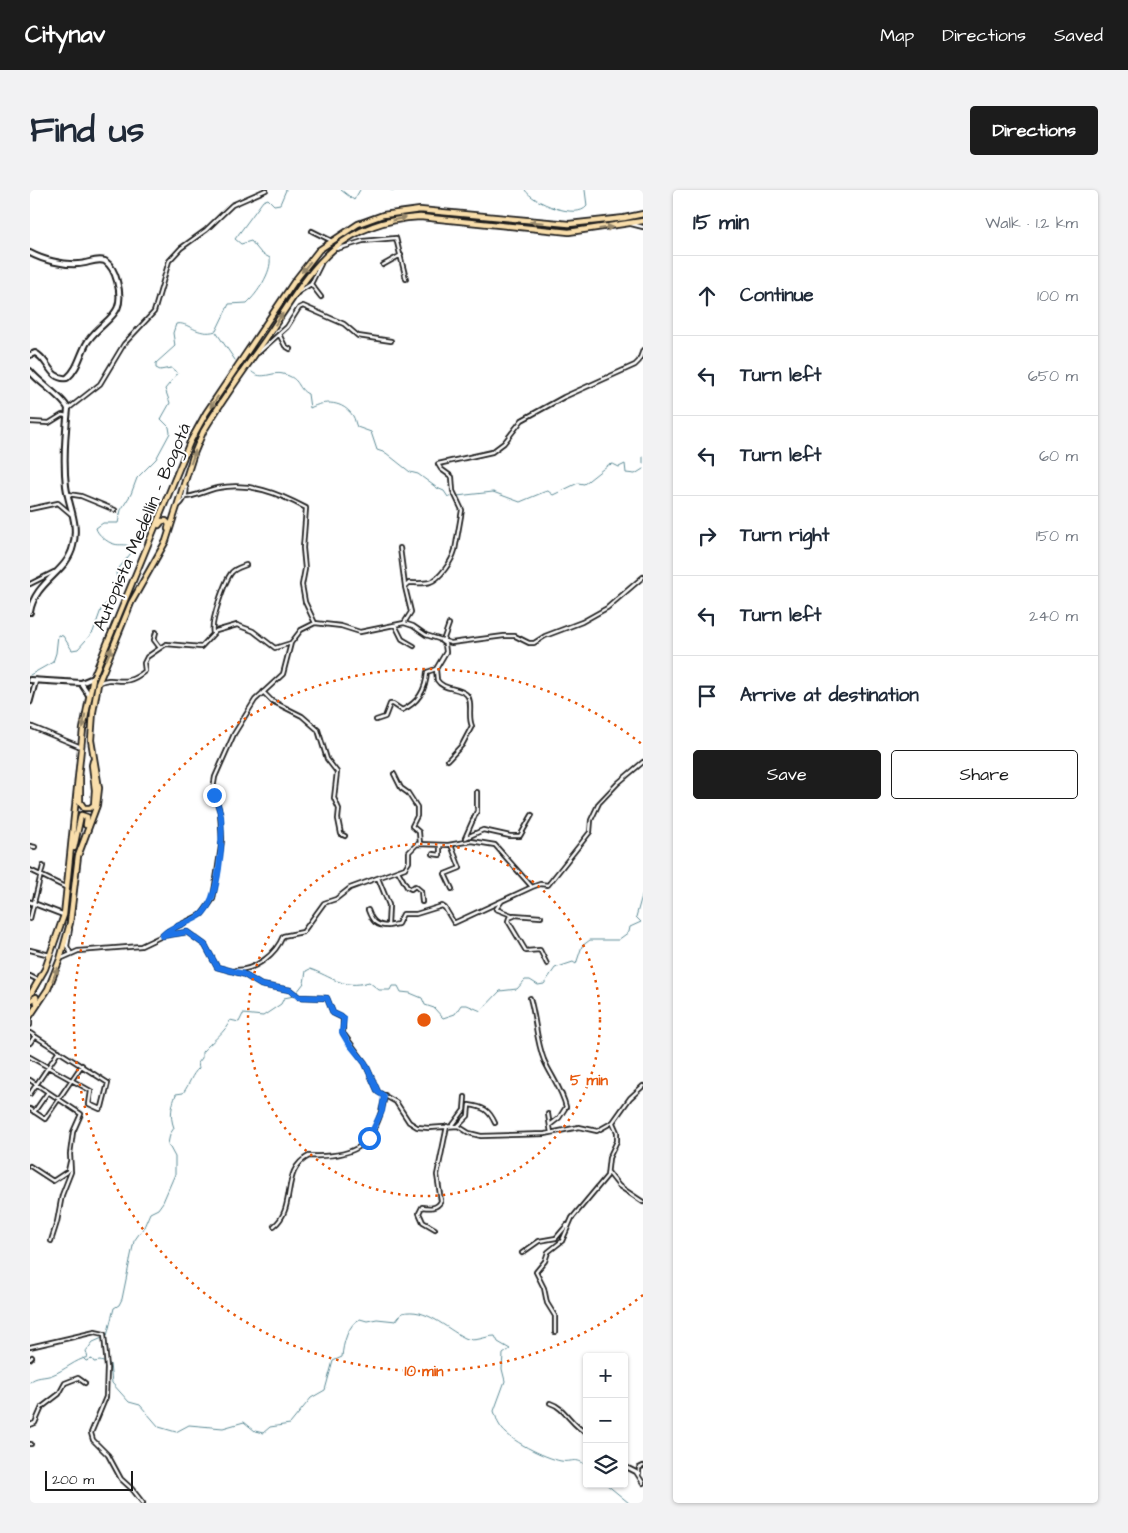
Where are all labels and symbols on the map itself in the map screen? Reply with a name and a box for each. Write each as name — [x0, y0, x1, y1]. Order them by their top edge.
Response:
one-way arrow — [392, 215, 407, 223]
one-way arrow — [529, 218, 545, 226]
one-way arrow — [599, 224, 615, 232]
one-way arrow — [300, 261, 311, 274]
one-way arrow — [274, 312, 284, 325]
one-way arrow — [209, 395, 219, 408]
street label: Autopista Medellín - Bogotá — [87, 419, 198, 635]
one-way arrow — [190, 450, 197, 465]
one-way arrow — [106, 647, 114, 661]
one-way arrow — [80, 713, 88, 729]
route end — [203, 784, 226, 807]
one-way arrow — [51, 966, 59, 981]
centre of rings — [415, 1011, 433, 1029]
text: 5 min — [570, 1070, 609, 1091]
route start — [358, 1127, 381, 1150]
text: 10 min — [405, 1361, 444, 1382]
scale bar — [45, 1468, 132, 1491]

